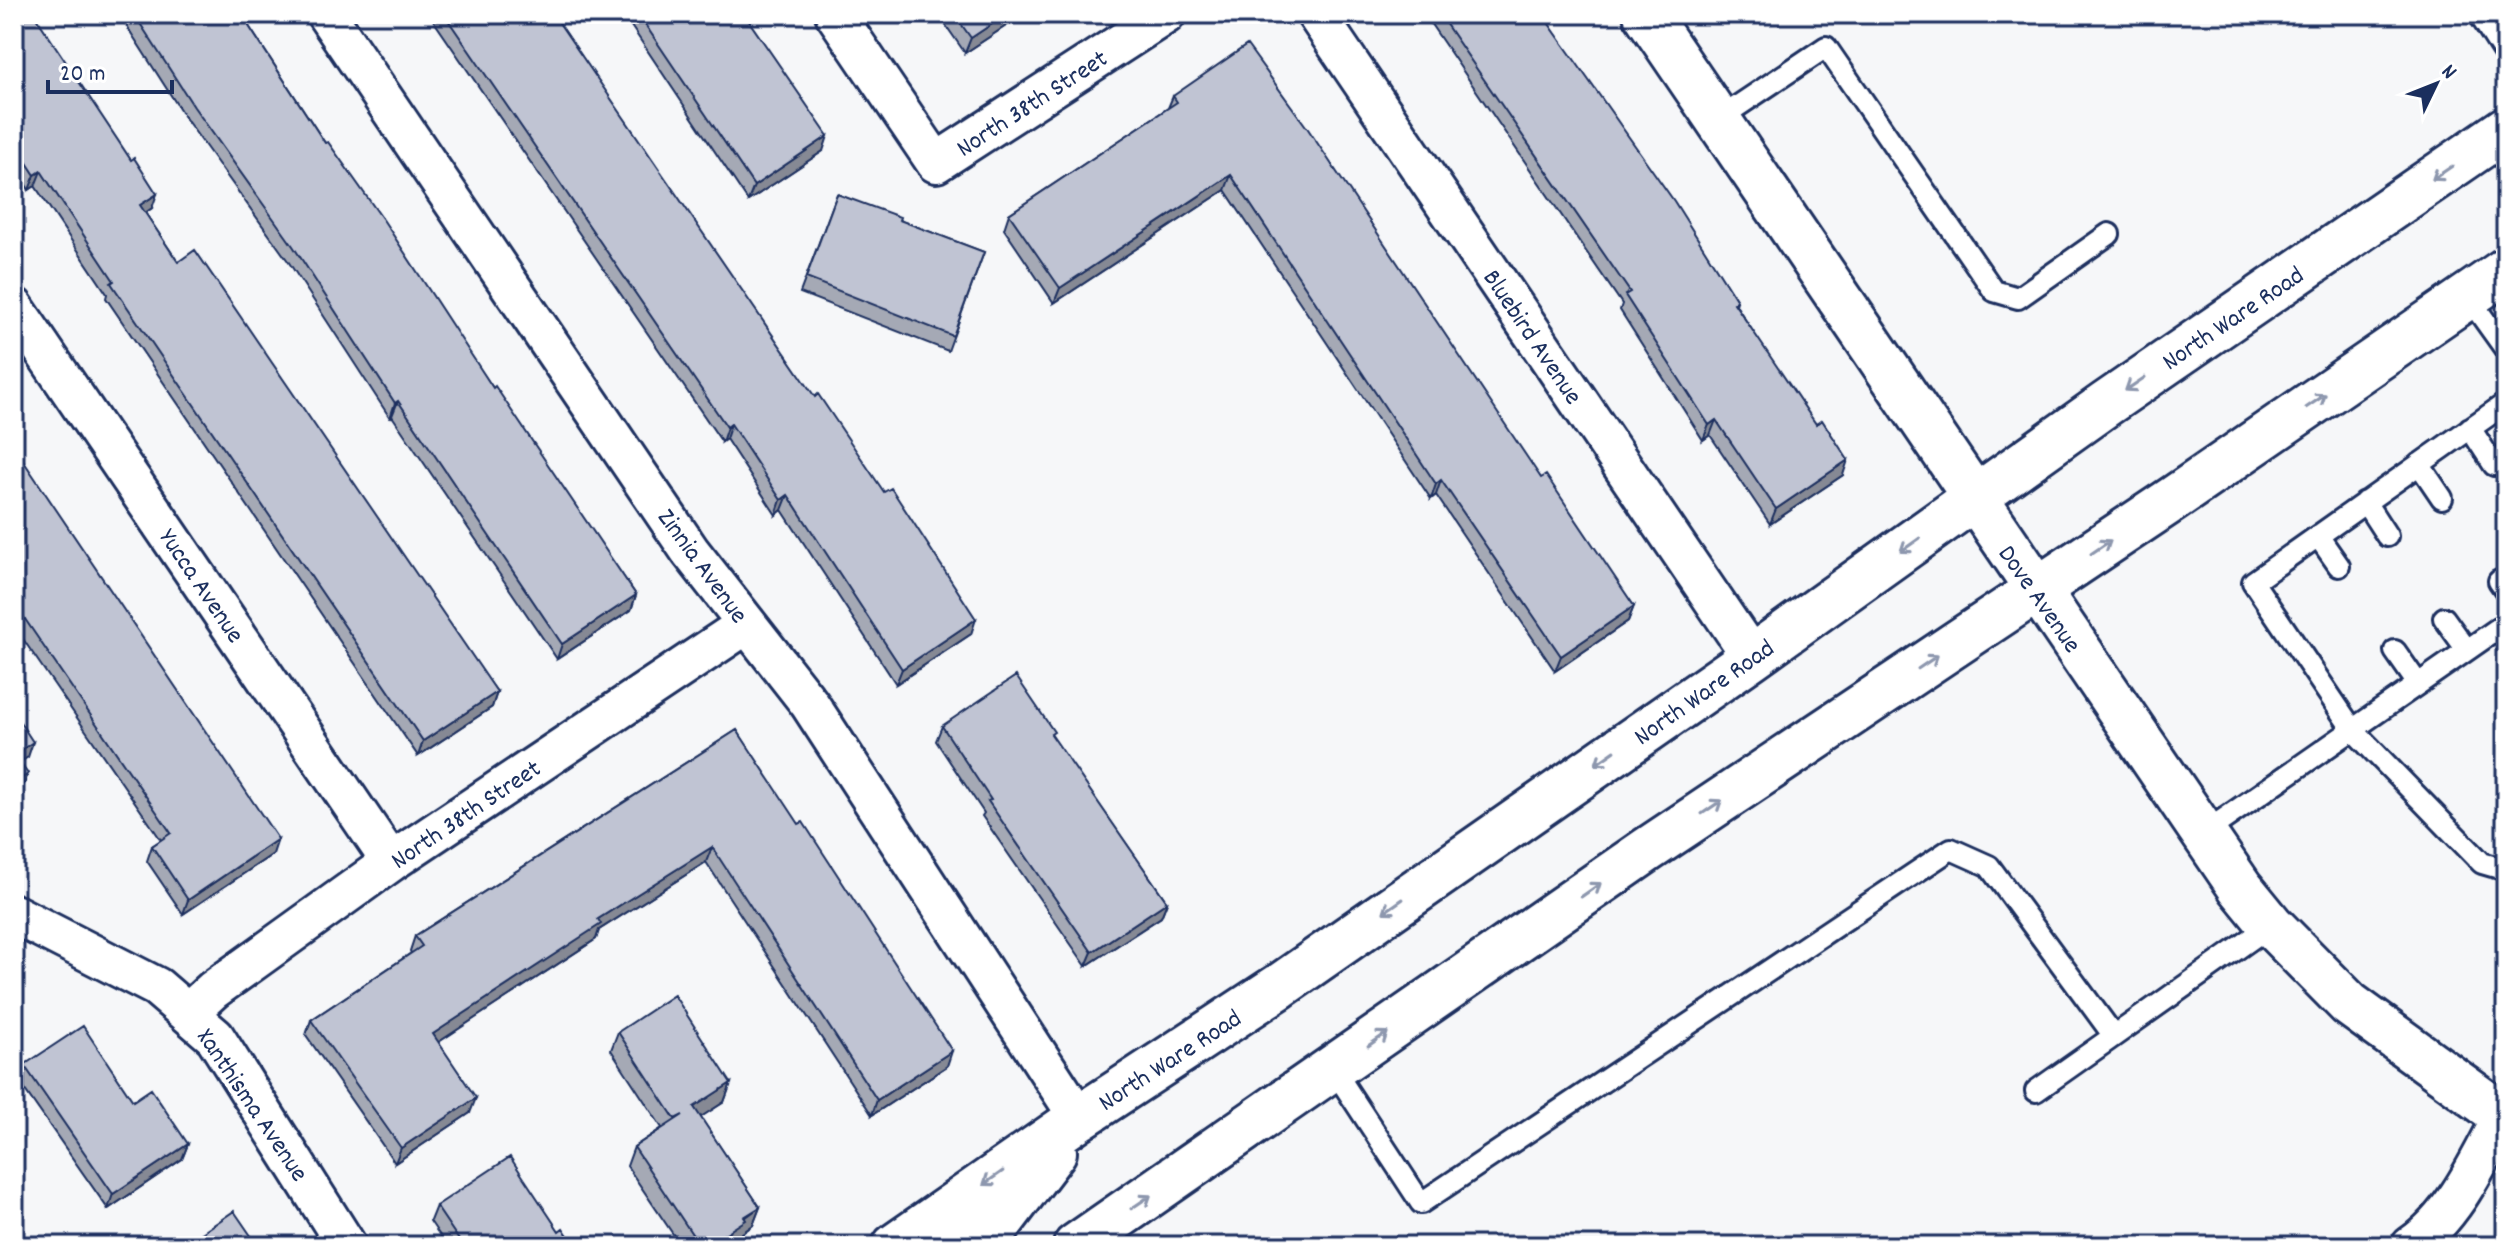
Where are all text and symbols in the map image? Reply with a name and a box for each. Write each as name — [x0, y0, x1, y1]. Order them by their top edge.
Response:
street label: North 38th Street — [950, 42, 1116, 168]
scale bar — [48, 44, 172, 94]
north arrow — [2396, 44, 2476, 124]
text: 20 m — [60, 58, 106, 92]
text: N — [2433, 58, 2463, 87]
one-way arrow — [2431, 165, 2453, 181]
street label: North Ware Road — [2156, 259, 2312, 381]
street label: Bluebird Avenue — [1472, 263, 1590, 413]
one-way arrow — [2124, 376, 2147, 392]
one-way arrow — [2305, 393, 2327, 409]
street label: Zinnia Avenue — [647, 502, 756, 632]
street label: Yucca Avenue — [148, 522, 252, 652]
one-way arrow — [1899, 536, 1921, 553]
street label: Dove Avenue — [1987, 538, 2089, 662]
one-way arrow — [2090, 539, 2112, 555]
street label: North Ware Road — [1627, 632, 1783, 756]
one-way arrow — [1917, 654, 1939, 671]
one-way arrow — [1595, 750, 1617, 766]
street label: North 38th Street — [384, 752, 550, 880]
one-way arrow — [1700, 799, 1723, 815]
one-way arrow — [1579, 882, 1601, 898]
one-way arrow — [1383, 897, 1404, 914]
street label: North Ware Road — [1092, 1002, 1250, 1122]
street label: Xanthisma Avenue — [186, 1022, 316, 1190]
one-way arrow — [1367, 1031, 1389, 1047]
one-way arrow — [982, 1170, 1004, 1186]
one-way arrow — [1129, 1194, 1151, 1210]

